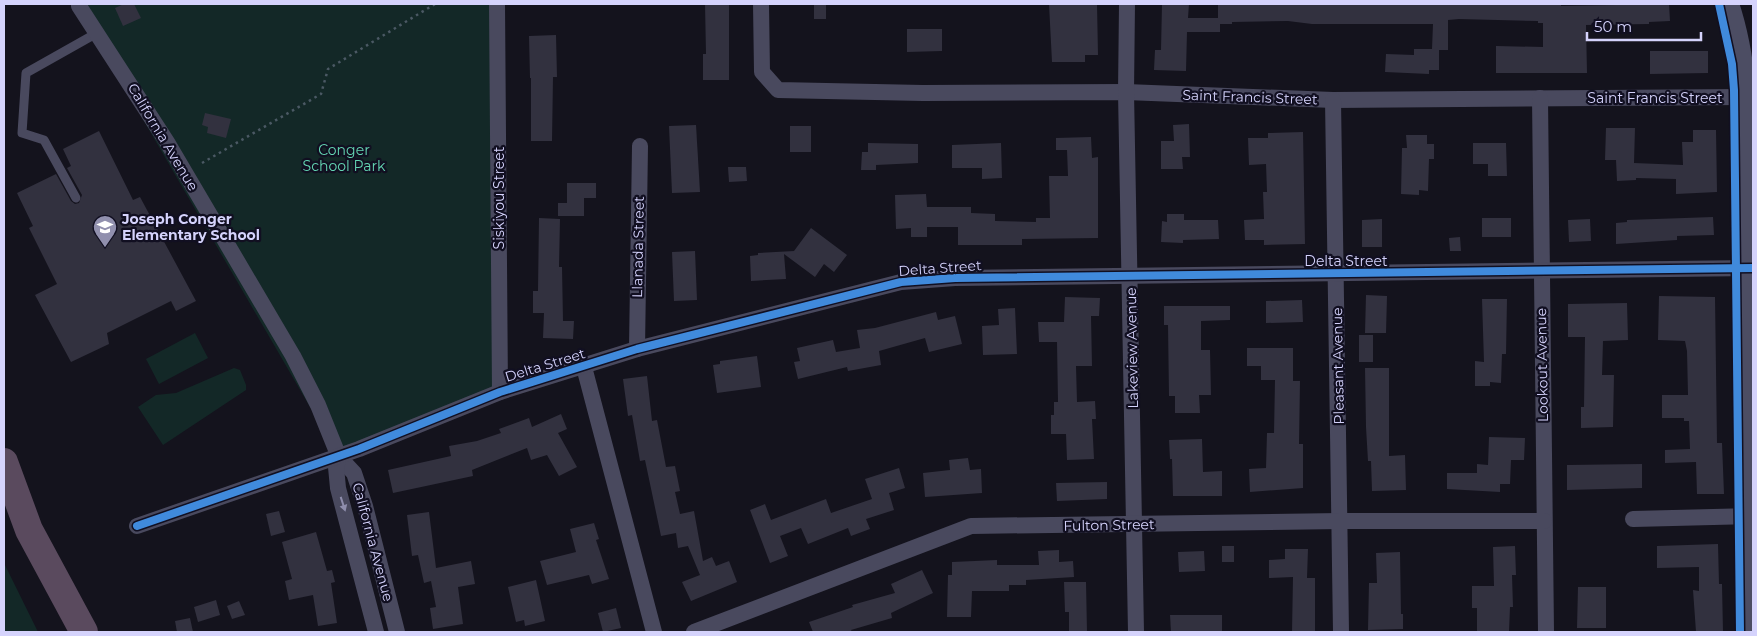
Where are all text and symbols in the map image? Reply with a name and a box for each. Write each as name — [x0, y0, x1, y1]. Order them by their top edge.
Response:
scale bar — [1587, 10, 1701, 42]
text: 50 m — [1594, 17, 1632, 36]
street label: California Avenue — [124, 80, 202, 194]
street label: Saint Francis Street — [1182, 86, 1318, 108]
street label: Saint Francis Street — [1587, 89, 1723, 107]
park label: Conger School Park — [303, 141, 386, 175]
street label: Siskiyou Street — [490, 146, 508, 249]
street label: Llanada Street — [628, 196, 648, 298]
place label: Joseph Conger Elementary School — [121, 210, 260, 244]
school or university icon: Joseph Conger Elementary School — [92, 214, 118, 248]
street label: Delta Street — [1304, 252, 1388, 270]
street label: Delta Street — [898, 256, 982, 280]
street label: Lakeview Avenue — [1122, 287, 1142, 409]
street label: Pleasant Avenue — [1328, 307, 1348, 425]
street label: Lookout Avenue — [1532, 308, 1552, 422]
street label: Delta Street — [503, 344, 588, 386]
street label: California Avenue — [348, 481, 398, 603]
one-way arrow — [339, 497, 347, 512]
street label: Fulton Street — [1063, 515, 1155, 535]

